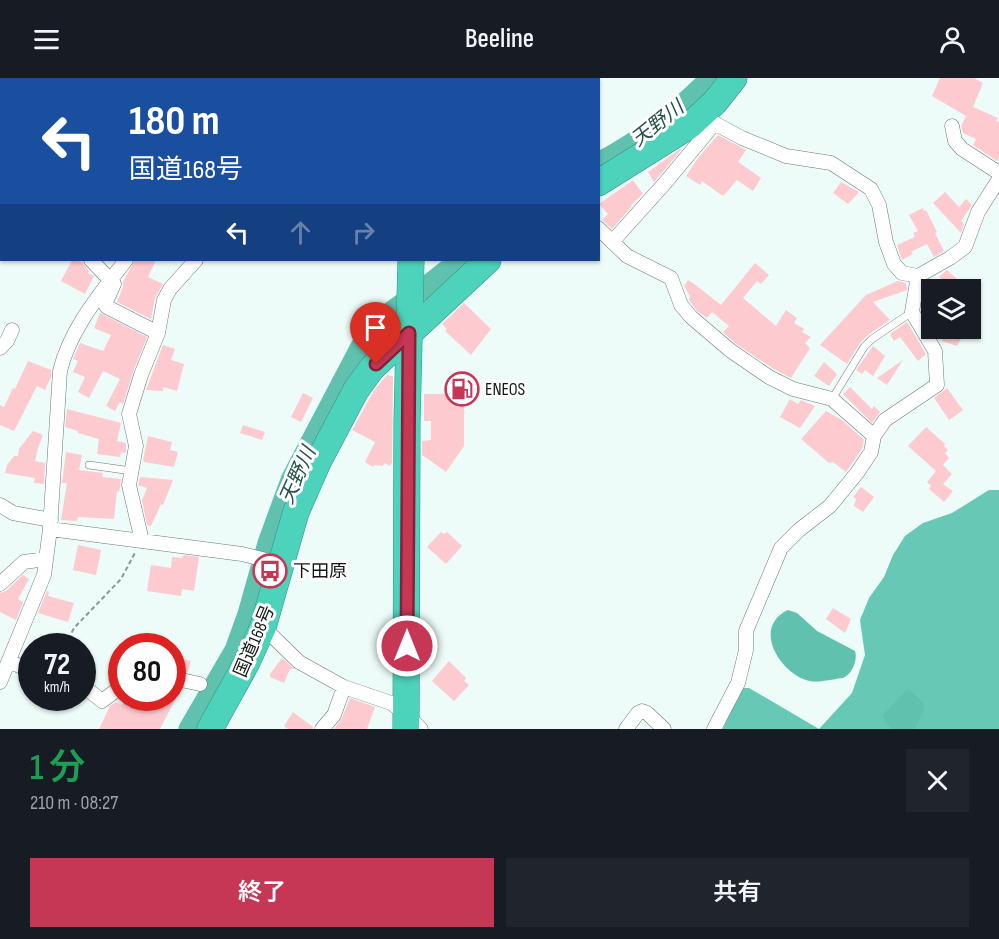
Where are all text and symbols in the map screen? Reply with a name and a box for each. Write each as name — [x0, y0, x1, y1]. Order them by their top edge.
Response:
icon: menu — [30, 23, 63, 56]
text: Beeline — [465, 23, 534, 55]
icon: person — [936, 23, 969, 56]
water label: 天野川 — [627, 95, 690, 152]
text: 180 m — [129, 96, 220, 147]
icon: left — [30, 102, 108, 180]
text: 国道168号 — [129, 154, 243, 186]
icon: left — [221, 216, 254, 249]
icon: ahead — [284, 216, 317, 249]
icon: right — [347, 216, 380, 249]
map controls — [921, 279, 981, 339]
button: layers — [921, 279, 981, 339]
pin — [350, 302, 401, 364]
icon: arrive — [359, 311, 392, 344]
fuel station icon: ENEOS — [444, 371, 480, 407]
place label: ENEOS — [485, 379, 526, 400]
water label: 天野川 — [275, 441, 322, 508]
bus stop icon: 下田原 — [252, 553, 288, 589]
place label: 下田原 — [293, 561, 347, 582]
street label: 国道168号 — [230, 602, 279, 680]
position arrow — [375, 614, 439, 678]
speed limit sign: 80 — [108, 633, 186, 711]
text: 72 — [44, 647, 70, 683]
text: km/h — [44, 678, 70, 697]
text: 1 分 — [30, 747, 85, 790]
button: close — [906, 749, 969, 812]
text: 210 m · 08:27 — [30, 791, 118, 815]
button: 終了 — [30, 858, 494, 927]
button: 共有 — [506, 858, 969, 927]

